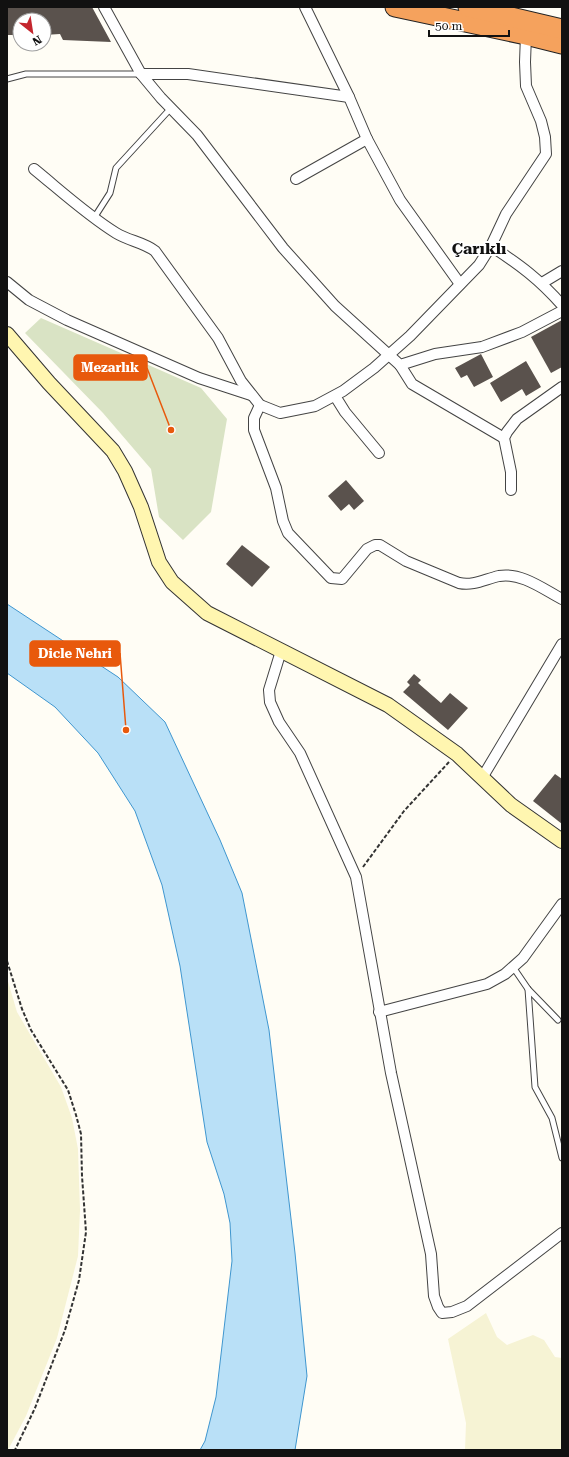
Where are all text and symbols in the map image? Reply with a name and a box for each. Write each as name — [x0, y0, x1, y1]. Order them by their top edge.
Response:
north arrow — [12, 12, 52, 52]
scale bar — [429, 12, 509, 38]
text: 50 m — [435, 19, 462, 33]
text: N — [29, 32, 44, 48]
district label: Çarıklı — [452, 239, 507, 258]
callout: Mezarlık — [74, 355, 147, 380]
text: Mezarlık — [81, 360, 139, 375]
callout: Dicle Nehri — [30, 641, 120, 666]
text: Dicle Nehri — [38, 646, 113, 661]

